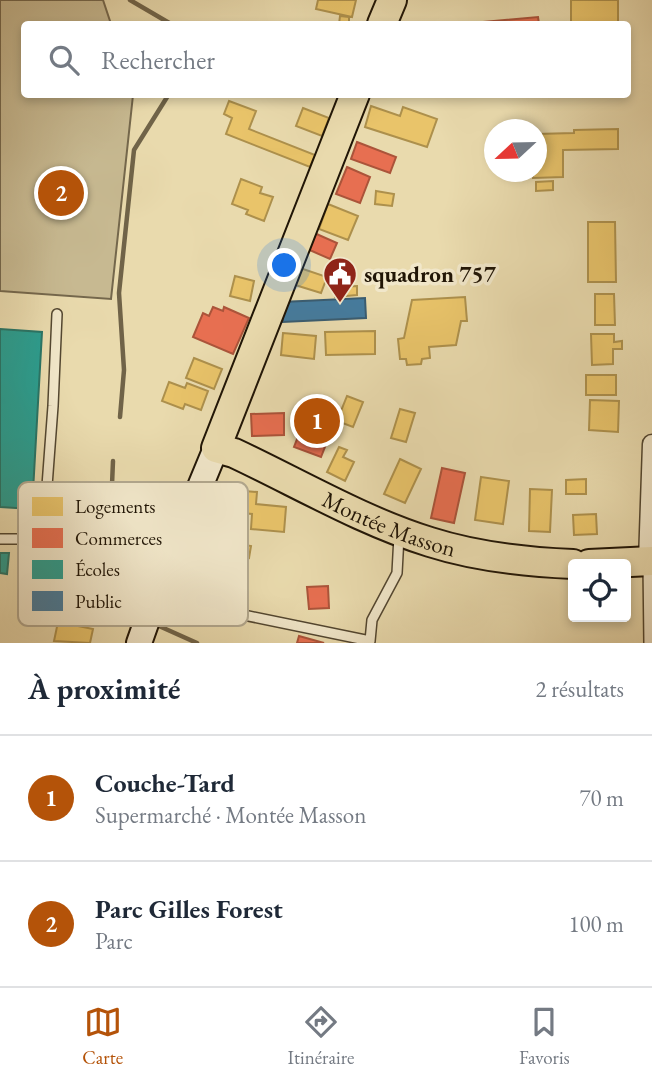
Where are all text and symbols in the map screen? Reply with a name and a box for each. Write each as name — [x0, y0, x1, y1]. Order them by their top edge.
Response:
search box — [21, 21, 631, 98]
icon: search — [45, 41, 83, 79]
text: Rechercher — [101, 43, 215, 77]
north arrow — [484, 119, 547, 182]
pin: 2 — [38, 167, 84, 219]
your location — [267, 248, 301, 282]
public building icon: squadron 757 — [321, 255, 359, 304]
place label: squadron 757 — [364, 259, 497, 289]
pin: 1 — [294, 395, 340, 447]
legend — [18, 482, 248, 626]
street label: Montée Masson — [317, 484, 459, 564]
text: Logements — [75, 494, 156, 519]
text: Commerces — [75, 526, 162, 551]
text: Écoles — [75, 557, 120, 582]
map controls — [568, 559, 631, 622]
button: locate — [568, 559, 631, 622]
text: Public — [75, 589, 122, 614]
text: À proximité — [28, 669, 180, 708]
text: 2 résultats — [536, 674, 624, 704]
text: Couche-Tard — [95, 766, 235, 800]
text: 1 — [45, 783, 57, 813]
text: 70 m — [579, 783, 624, 813]
text: Supermarché · Montée Masson — [95, 800, 366, 830]
text: Parc Gilles Forest — [95, 892, 283, 926]
text: 2 — [45, 909, 57, 939]
text: 100 m — [568, 909, 624, 939]
text: Parc — [95, 926, 133, 956]
tab: Carte — [82, 1003, 123, 1070]
tab: Itinéraire — [288, 1003, 354, 1070]
tab: Favoris — [519, 1003, 570, 1070]

